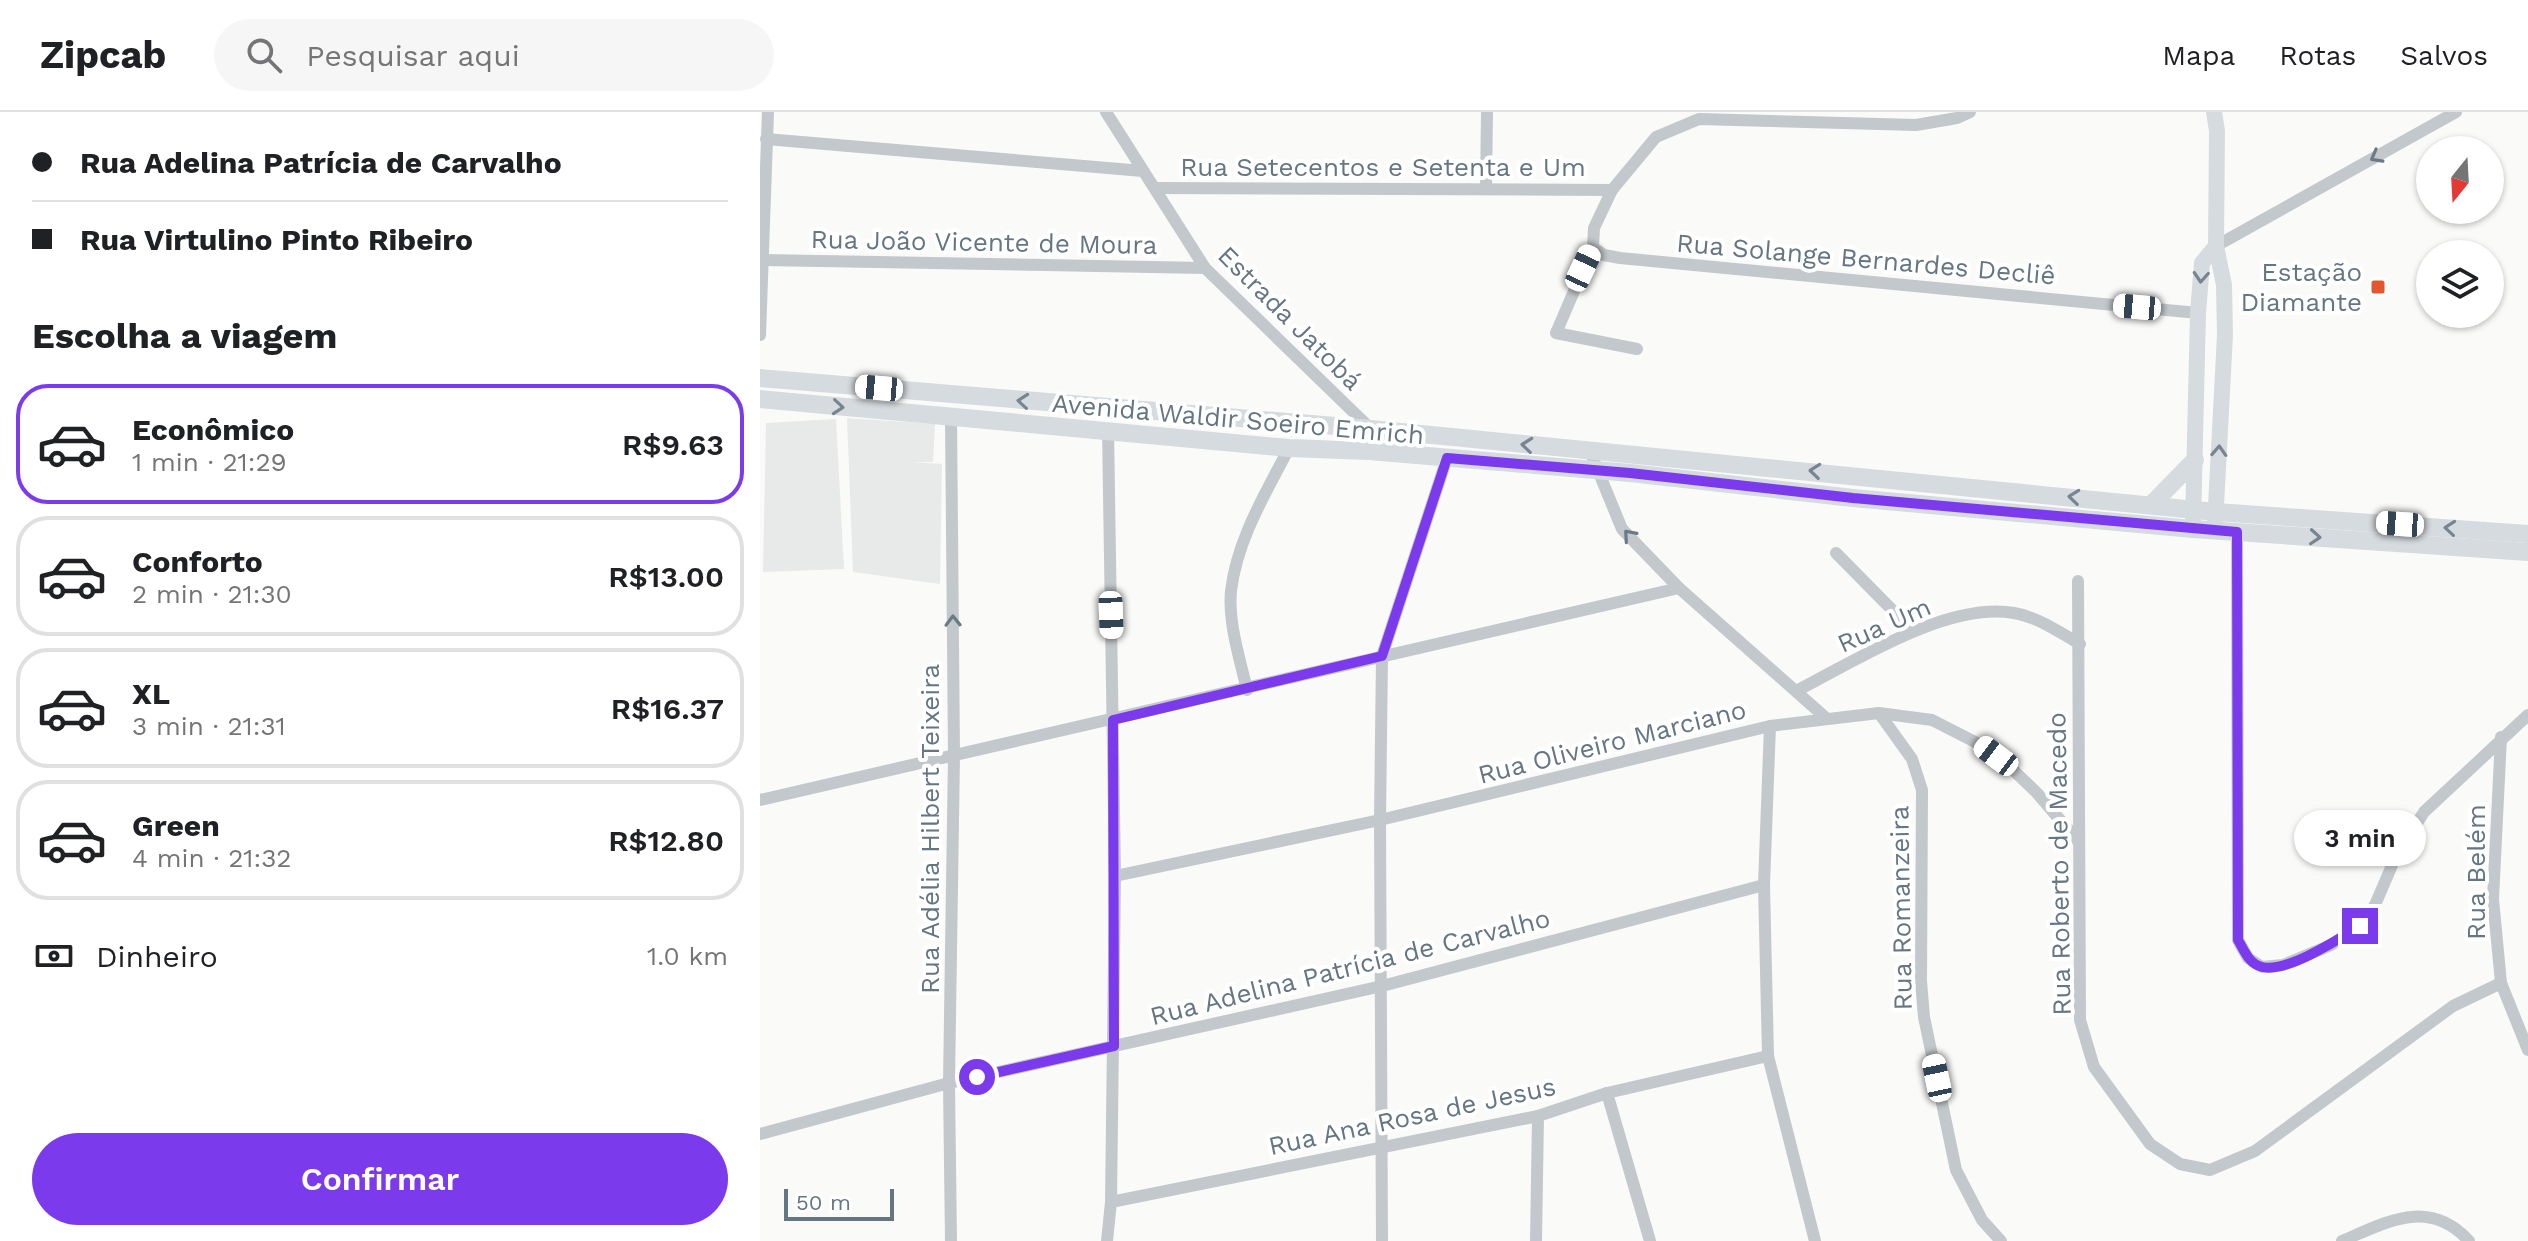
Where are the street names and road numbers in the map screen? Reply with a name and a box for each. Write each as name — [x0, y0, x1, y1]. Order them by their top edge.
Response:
street label: Rua Setecentos e Setenta e Um — [1180, 152, 1586, 182]
street label: Rua João Vicente de Moura — [810, 224, 1158, 260]
street label: Rua Solange Bernardes Decliê — [1675, 227, 2057, 291]
street label: Estrada Jatobá — [1212, 240, 1368, 396]
street label: Avenida Waldir Soeiro Emrich — [1051, 388, 1425, 450]
street label: Rua Um — [1833, 591, 1935, 659]
street label: Rua Adélia Hilbert Teixeira — [915, 664, 945, 994]
street label: Rua Oliveiro Marciano — [1475, 694, 1749, 790]
street label: Rua Roberto de Macedo — [2041, 712, 2077, 1016]
street label: Rua Belém — [2461, 804, 2491, 940]
street label: Rua Romanzeira — [1884, 805, 1918, 1011]
street label: Rua Adelina Patrícia de Carvalho — [1147, 903, 1553, 1031]
street label: Rua Ana Rosa de Jesus — [1266, 1071, 1558, 1161]

